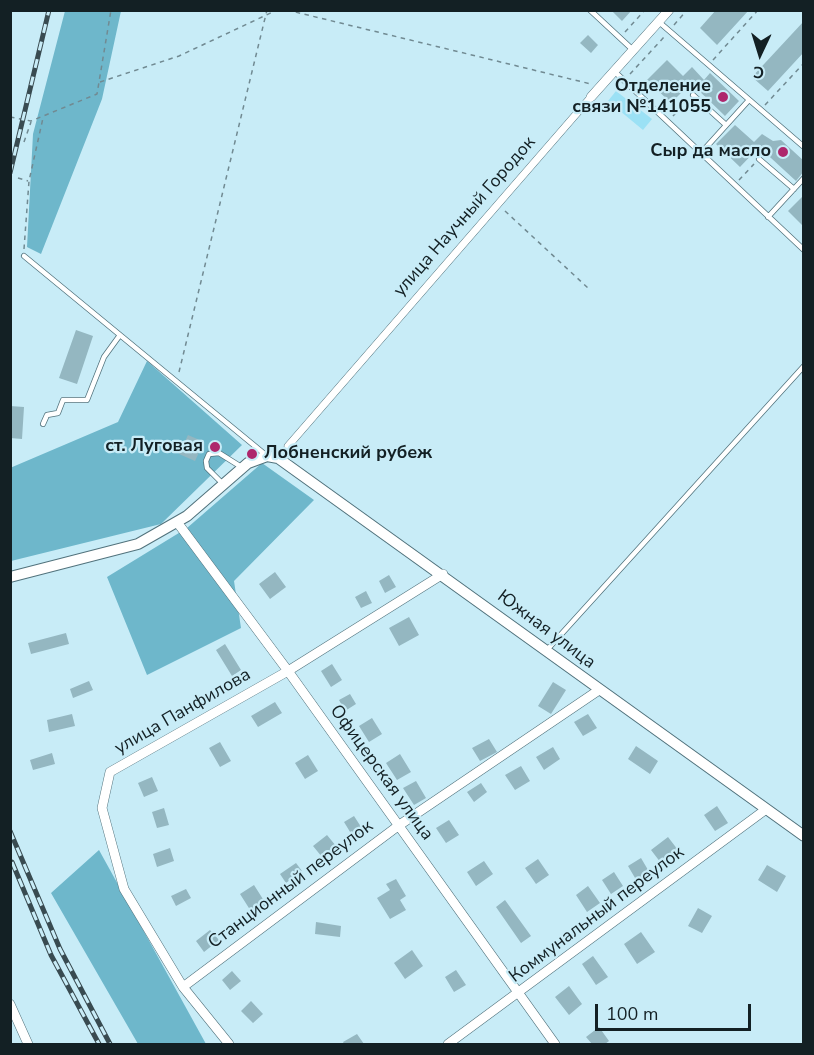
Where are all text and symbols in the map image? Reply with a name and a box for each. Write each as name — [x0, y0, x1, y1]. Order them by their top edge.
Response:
north arrow — [730, 24, 790, 84]
text: С — [753, 61, 765, 83]
place label: Отделение связи №141055 — [572, 76, 711, 118]
marker: Отделение связи №141055 — [716, 90, 730, 104]
street label: улица Научный Городок — [389, 132, 541, 302]
place label: Сыр да масло — [650, 141, 771, 163]
marker: Сыр да масло — [776, 145, 790, 159]
place label: ст. Луговая — [105, 436, 203, 458]
marker: ст. Луговая — [208, 440, 222, 454]
place label: Лобненский рубеж — [264, 443, 432, 465]
marker: Лобненский рубеж — [245, 447, 259, 461]
street label: Южная улица — [493, 586, 599, 674]
street label: улица Панфилова — [111, 664, 255, 760]
street label: Офицерская улица — [325, 701, 437, 845]
street label: Станционный переулок — [204, 816, 378, 954]
street label: Коммунальный переулок — [505, 842, 689, 988]
scale bar — [598, 992, 754, 1030]
text: 100 m — [606, 1002, 658, 1026]

